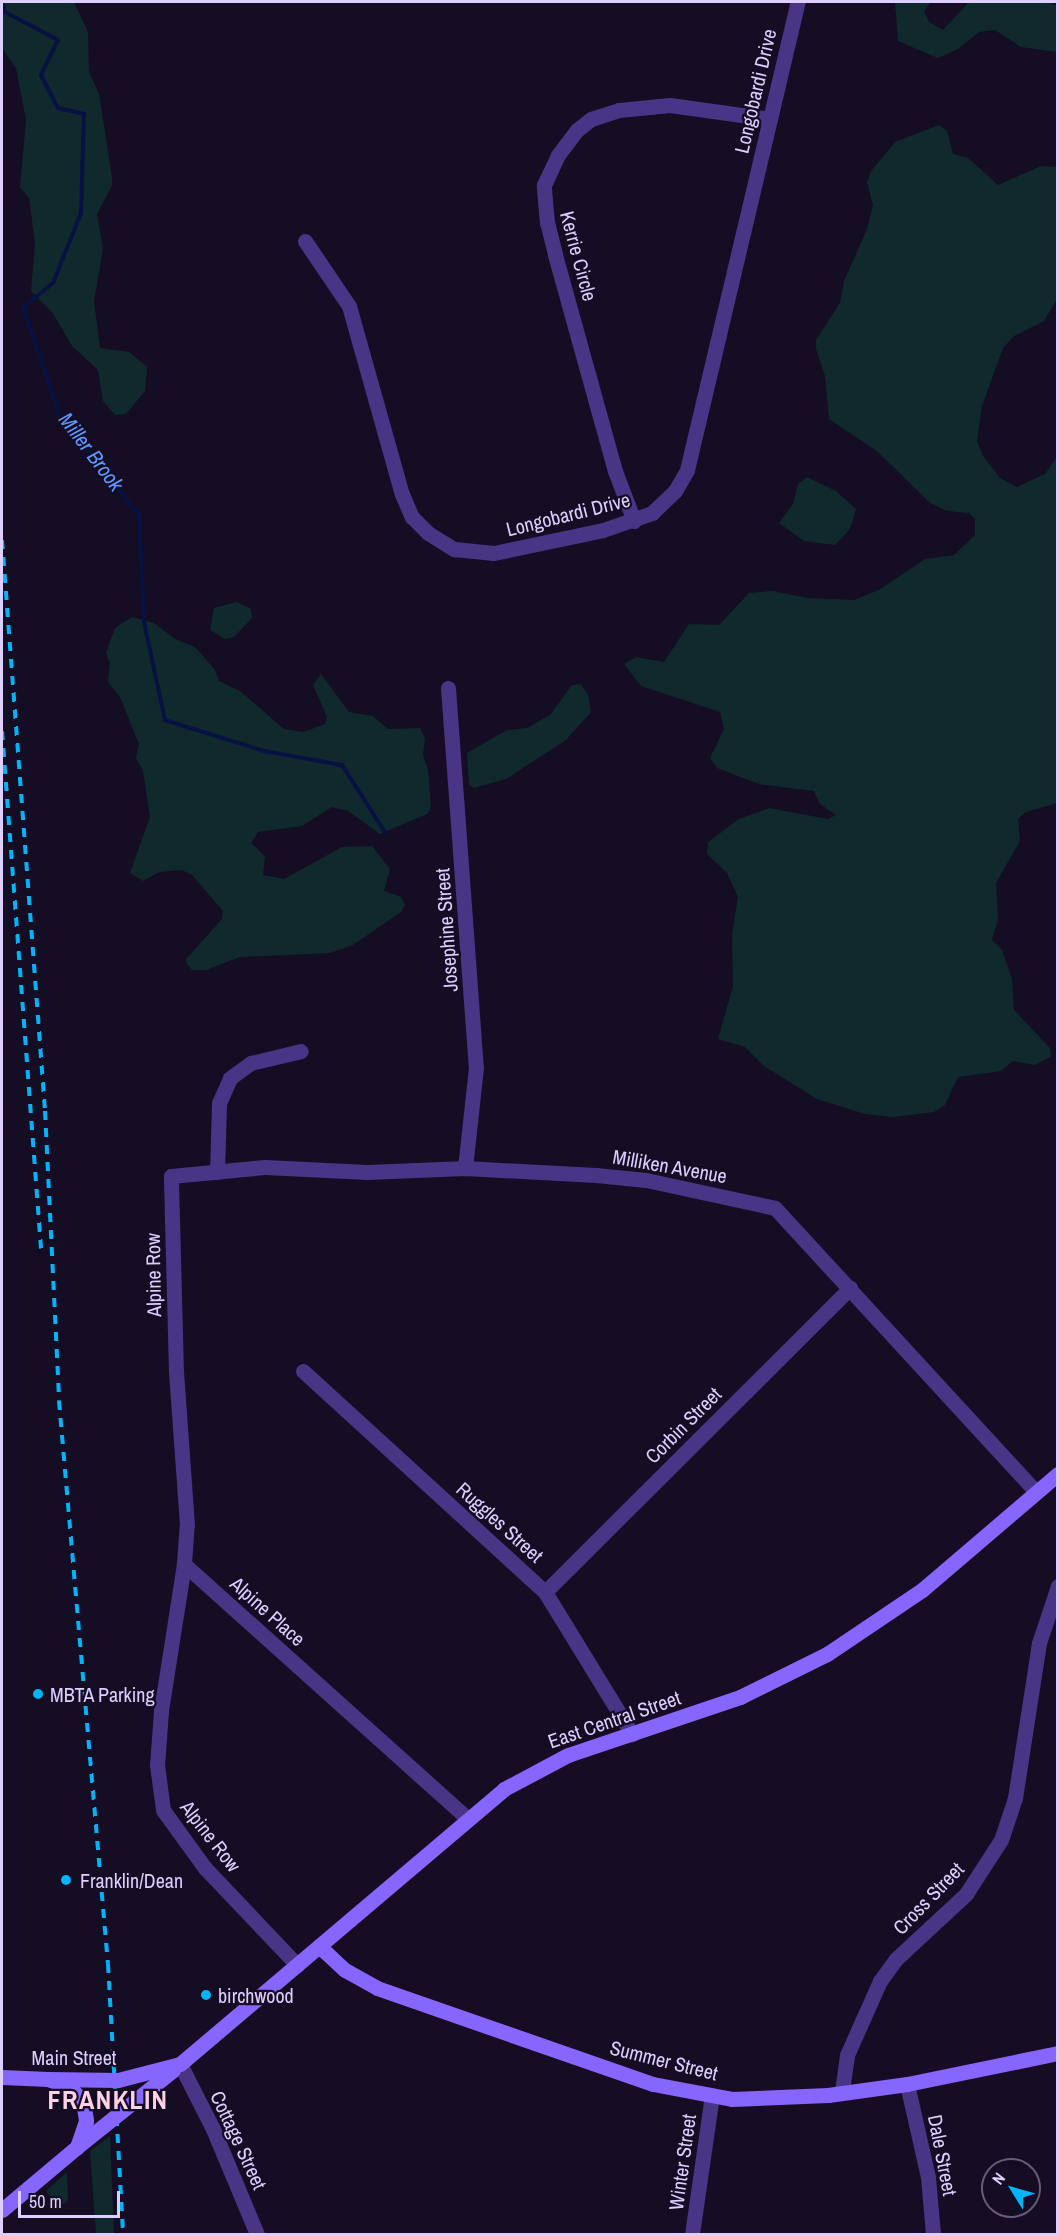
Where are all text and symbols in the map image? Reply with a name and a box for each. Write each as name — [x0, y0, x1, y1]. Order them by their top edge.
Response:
street label: Longobardi Drive — [729, 27, 781, 155]
street label: Kerrie Circle — [555, 208, 603, 304]
water label: Miller Brook — [53, 408, 129, 496]
street label: Longobardi Drive — [504, 487, 632, 541]
street label: Josephine Street — [430, 867, 462, 993]
street label: Milliken Avenue — [611, 1144, 729, 1188]
street label: Alpine Row — [140, 1233, 166, 1317]
street label: Corbin Street — [640, 1382, 726, 1468]
street label: Ruggles Street — [452, 1477, 548, 1567]
street label: Alpine Place — [226, 1571, 310, 1651]
place label: MBTA Parking — [50, 1682, 155, 1706]
street label: East Central Street — [545, 1685, 683, 1753]
marker: MBTA Parking — [31, 1687, 45, 1701]
street label: Alpine Row — [176, 1796, 246, 1876]
street label: Cross Street — [888, 1857, 968, 1939]
place label: Franklin/Dean — [80, 1868, 183, 1892]
marker: Franklin/Dean — [57, 1871, 75, 1889]
place label: birchwood — [218, 1983, 294, 2007]
marker: birchwood — [199, 1988, 213, 2002]
street label: Summer Street — [608, 2035, 720, 2085]
street label: Main Street — [32, 2045, 116, 2069]
district label: FRANKLIN — [48, 2084, 168, 2116]
street label: Cottage Street — [206, 2087, 272, 2193]
street label: Winter Street — [663, 2112, 701, 2212]
street label: Dale Street — [923, 2112, 963, 2198]
north arrow — [981, 2158, 1041, 2218]
text: N — [987, 2168, 1010, 2189]
scale bar — [21, 2179, 123, 2217]
text: 50 m — [29, 2189, 62, 2214]

